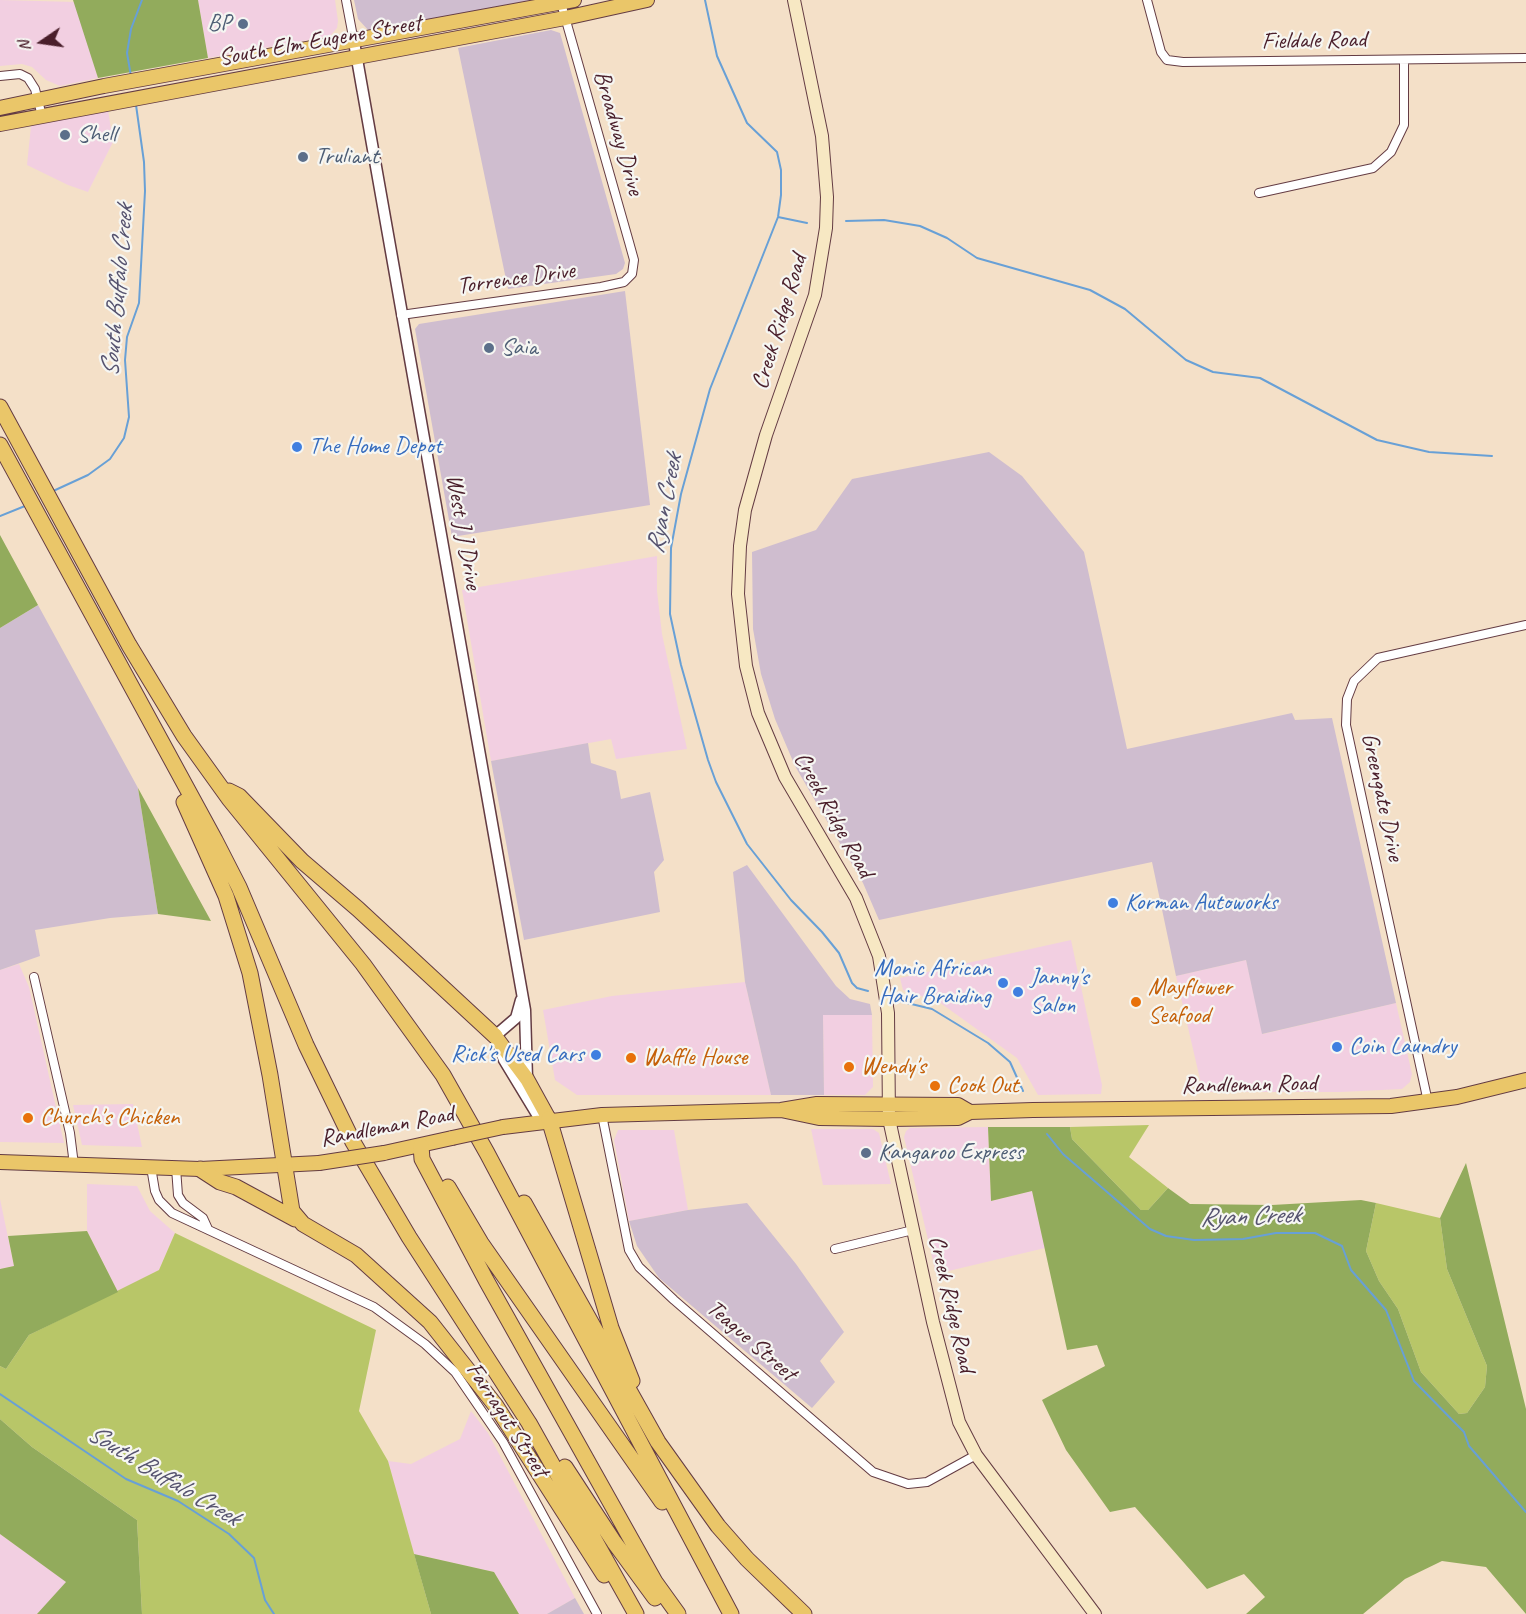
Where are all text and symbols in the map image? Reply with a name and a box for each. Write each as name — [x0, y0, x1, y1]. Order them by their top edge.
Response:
street label: South Elm Eugene Street — [216, 9, 424, 73]
place label: BP — [207, 10, 231, 38]
north arrow — [12, 12, 72, 72]
marker: BP — [236, 17, 250, 31]
street label: Fieldale Road — [1261, 26, 1367, 56]
text: N — [14, 39, 35, 53]
street label: Broadway Drive — [587, 68, 649, 198]
place label: Shell — [77, 121, 116, 149]
marker: Shell — [58, 128, 72, 142]
place label: Truliant — [315, 143, 379, 171]
marker: Truliant — [296, 150, 310, 164]
water label: South Buffalo Creek — [95, 204, 141, 378]
street label: Creek Ridge Road — [746, 251, 814, 393]
street label: Torrence Drive — [455, 256, 577, 302]
place label: Saia — [501, 334, 537, 362]
marker: Saia — [482, 341, 496, 355]
place label: The Home Depot — [309, 433, 442, 461]
marker: The Home Depot — [290, 440, 304, 454]
water label: Ryan Creek — [640, 452, 690, 556]
street label: West J J Drive — [439, 472, 487, 592]
street label: Greengate Drive — [1354, 731, 1410, 863]
street label: Creek Ridge Road — [787, 747, 879, 883]
place label: Korman Autoworks — [1125, 889, 1277, 917]
marker: Korman Autoworks — [1106, 896, 1120, 910]
place label: Monic African Hair Braiding — [874, 955, 991, 1011]
place label: Janny's Salon — [1030, 964, 1088, 1020]
place label: Mayflower Seafood — [1148, 974, 1232, 1030]
marker: Monic African Hair Braiding — [996, 976, 1010, 990]
marker: Janny's Salon — [1011, 985, 1025, 999]
marker: Mayflower Seafood — [1129, 995, 1143, 1009]
place label: Coin Laundry — [1349, 1033, 1457, 1061]
marker: Coin Laundry — [1330, 1040, 1344, 1054]
place label: Rick's Used Cars — [451, 1041, 584, 1069]
place label: Waffle House — [643, 1044, 747, 1072]
marker: Rick's Used Cars — [589, 1048, 603, 1062]
marker: Waffle House — [624, 1051, 638, 1065]
place label: Wendy's — [861, 1053, 926, 1081]
marker: Wendy's — [842, 1060, 856, 1074]
street label: Randleman Road — [1181, 1069, 1317, 1101]
place label: Cook Out — [947, 1072, 1019, 1100]
marker: Cook Out — [928, 1079, 942, 1093]
street label: Randleman Road — [318, 1100, 456, 1154]
place label: Church's Chicken — [40, 1104, 180, 1132]
marker: Church's Chicken — [21, 1111, 35, 1125]
place label: Kangaroo Express — [878, 1139, 1023, 1167]
marker: Kangaroo Express — [859, 1146, 873, 1160]
water label: Ryan Creek — [1199, 1200, 1301, 1234]
street label: Creek Ridge Road — [921, 1233, 981, 1375]
street label: Teague Street — [700, 1294, 802, 1388]
street label: Farragut Street — [459, 1357, 555, 1483]
water label: South Buffalo Creek — [81, 1418, 245, 1534]

